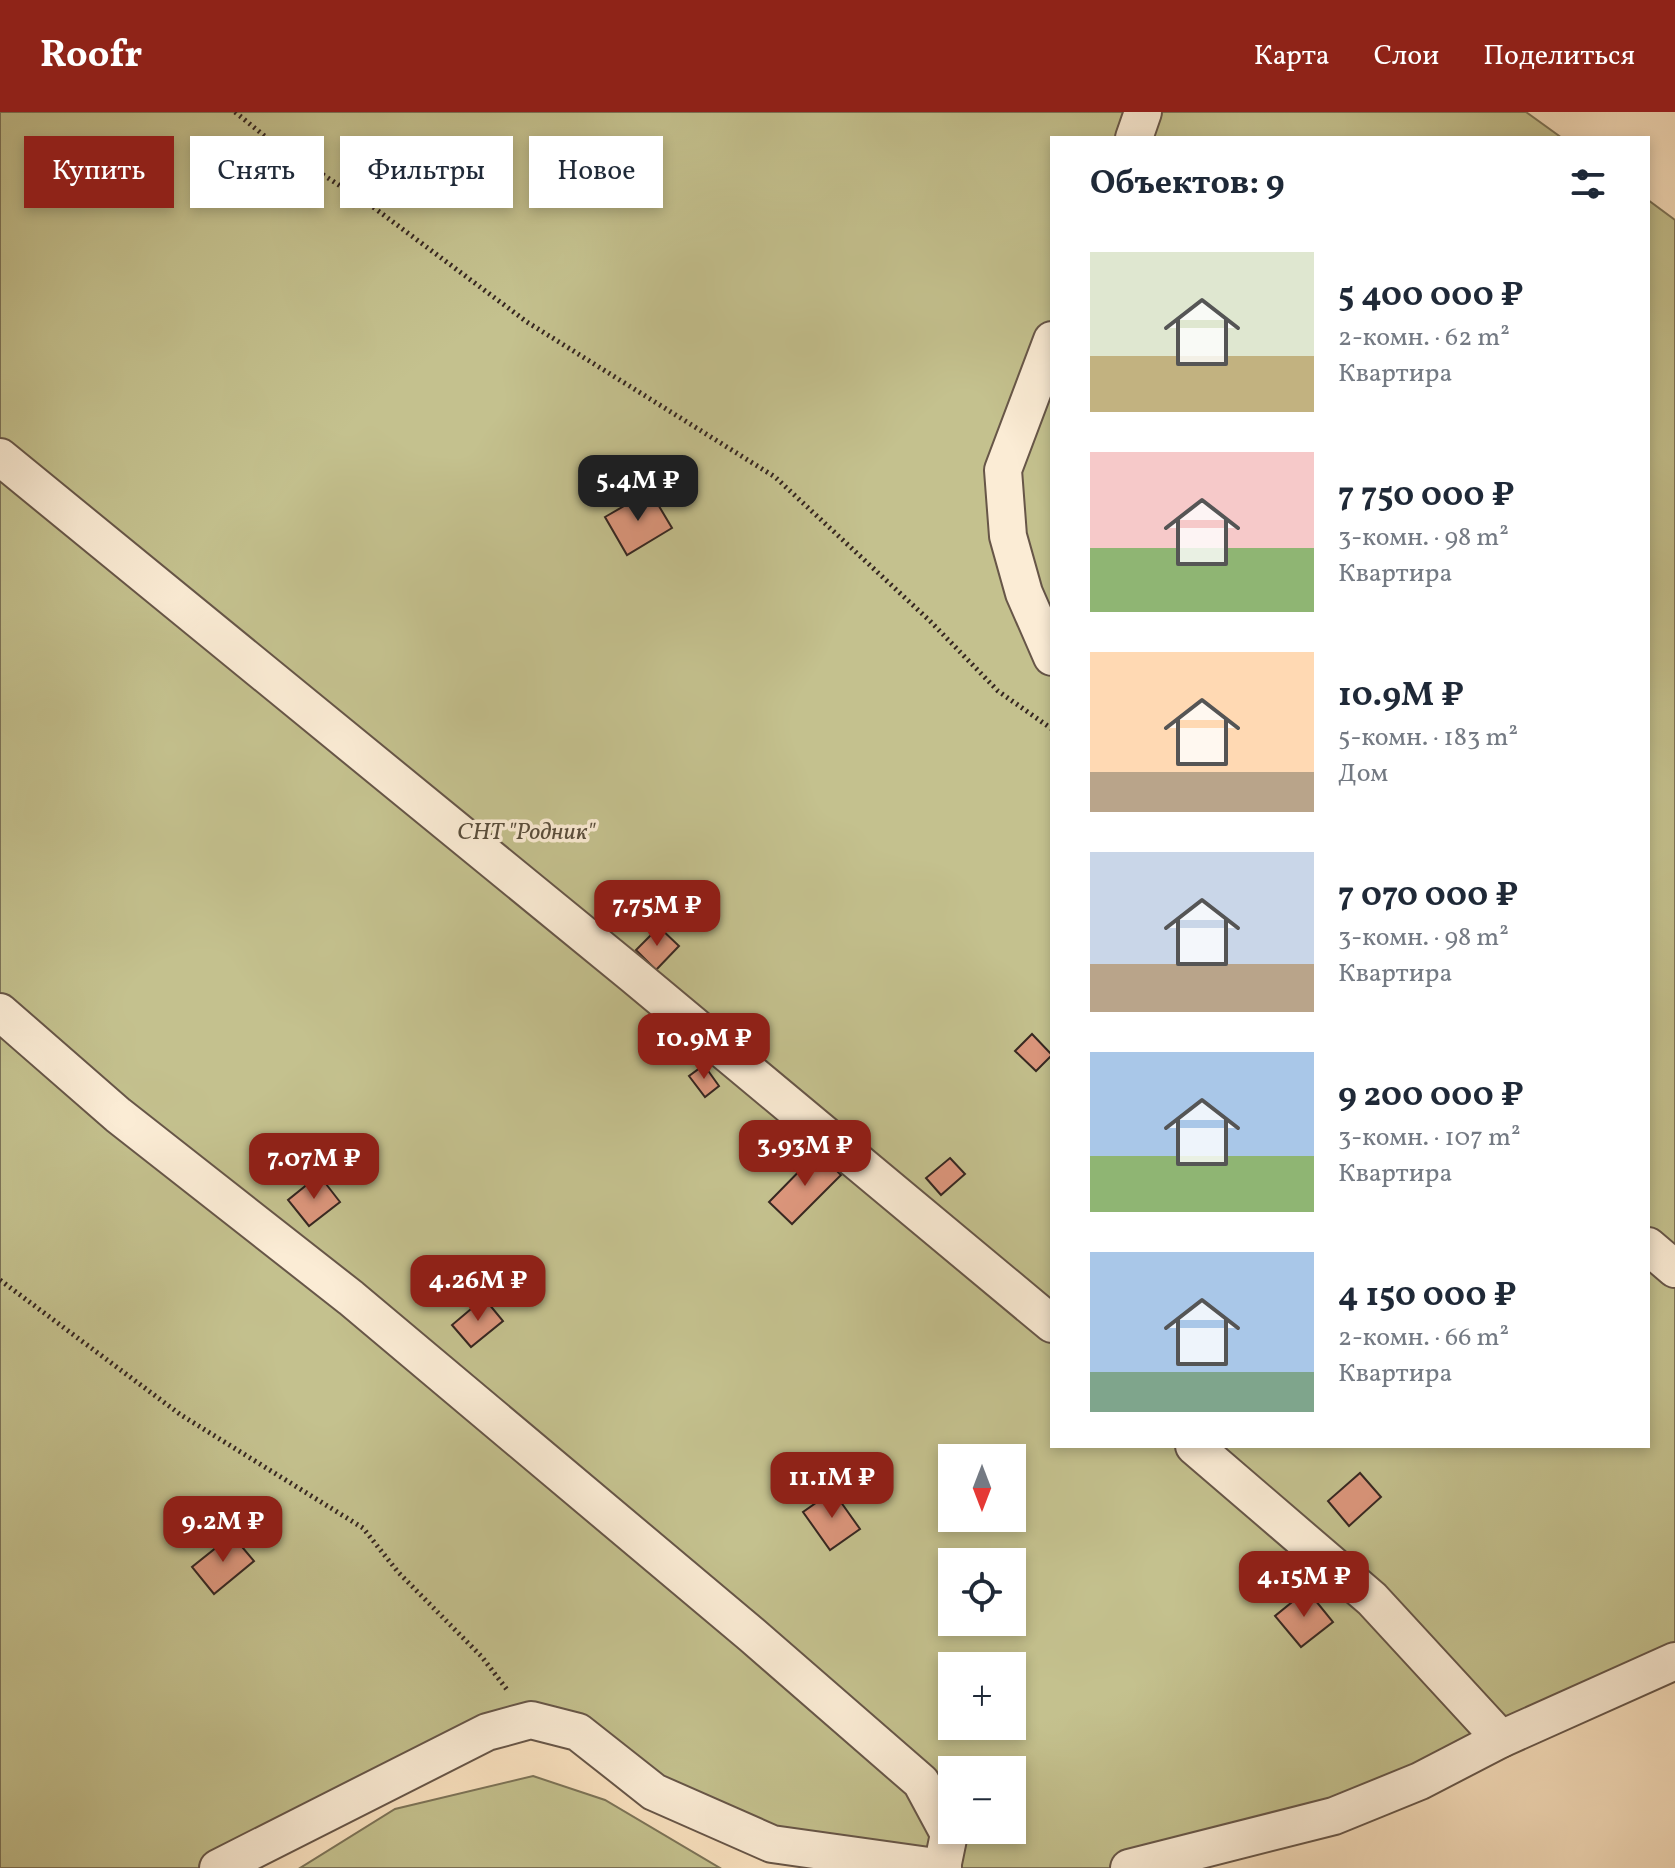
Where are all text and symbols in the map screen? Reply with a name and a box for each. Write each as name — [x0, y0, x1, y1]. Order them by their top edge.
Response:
text: Roofr — [40, 30, 142, 83]
text: Карта — [1254, 37, 1330, 76]
text: Слои — [1374, 37, 1439, 76]
text: Поделиться — [1483, 37, 1635, 76]
chip: Купить — [24, 136, 174, 208]
chip: Снять — [190, 136, 324, 208]
chip: Фильтры — [340, 136, 513, 208]
chip: Новое — [529, 136, 663, 208]
text: Объектов: 9 — [1090, 161, 1285, 208]
icon: filters — [1566, 162, 1610, 206]
text: 5 400 000 ₽ — [1338, 273, 1524, 320]
icon: home — [1154, 284, 1250, 380]
text: 2-комн. · 62 m² — [1338, 320, 1510, 356]
text: Квартира — [1338, 356, 1452, 392]
pin: 5.4M ₽ — [573, 455, 703, 523]
text: 5.4M ₽ — [596, 463, 680, 499]
text: 7 750 000 ₽ — [1338, 473, 1515, 520]
icon: home — [1154, 484, 1250, 580]
text: 3-комн. · 98 m² — [1338, 520, 1509, 556]
text: Квартира — [1338, 556, 1452, 592]
text: 10.9M ₽ — [1338, 673, 1464, 720]
icon: home — [1154, 684, 1250, 780]
text: 5-комн. · 183 m² — [1338, 720, 1518, 756]
text: Дом — [1338, 756, 1388, 792]
park label: СНТ "Родник" — [457, 816, 596, 850]
text: 7 070 000 ₽ — [1338, 873, 1518, 920]
pin: 7.75M ₽ — [583, 880, 731, 948]
icon: home — [1154, 884, 1250, 980]
text: 7.75M ₽ — [612, 888, 702, 924]
text: 3-комн. · 98 m² — [1338, 920, 1509, 956]
text: Квартира — [1338, 956, 1452, 992]
pin: 10.9M ₽ — [630, 1013, 778, 1081]
text: 10.9M ₽ — [656, 1021, 752, 1057]
text: 9 200 000 ₽ — [1338, 1073, 1524, 1120]
icon: home — [1154, 1084, 1250, 1180]
pin: 3.93M ₽ — [731, 1120, 879, 1188]
text: 3-комн. · 107 m² — [1338, 1120, 1521, 1156]
text: 3.93M ₽ — [757, 1128, 853, 1164]
pin: 7.07M ₽ — [240, 1133, 388, 1201]
text: 7.07M ₽ — [267, 1141, 361, 1177]
text: Квартира — [1338, 1156, 1452, 1192]
pin: 4.26M ₽ — [404, 1255, 552, 1323]
text: 4.26M ₽ — [428, 1263, 528, 1299]
text: 4 150 000 ₽ — [1338, 1273, 1516, 1320]
icon: home — [1154, 1284, 1250, 1380]
text: 2-комн. · 66 m² — [1338, 1320, 1509, 1356]
text: Квартира — [1338, 1356, 1452, 1392]
north arrow — [938, 1444, 1026, 1532]
map controls — [938, 1444, 1026, 1844]
pin: 11.1M ₽ — [758, 1452, 906, 1520]
text: 11.1M ₽ — [789, 1460, 875, 1496]
pin: 9.2M ₽ — [158, 1496, 288, 1564]
text: 9.2M ₽ — [181, 1504, 265, 1540]
button: locate — [938, 1548, 1026, 1636]
pin: 4.15M ₽ — [1230, 1551, 1378, 1619]
text: 4.15M ₽ — [1257, 1559, 1351, 1595]
button: + — [938, 1652, 1026, 1740]
button: − — [938, 1756, 1026, 1844]

